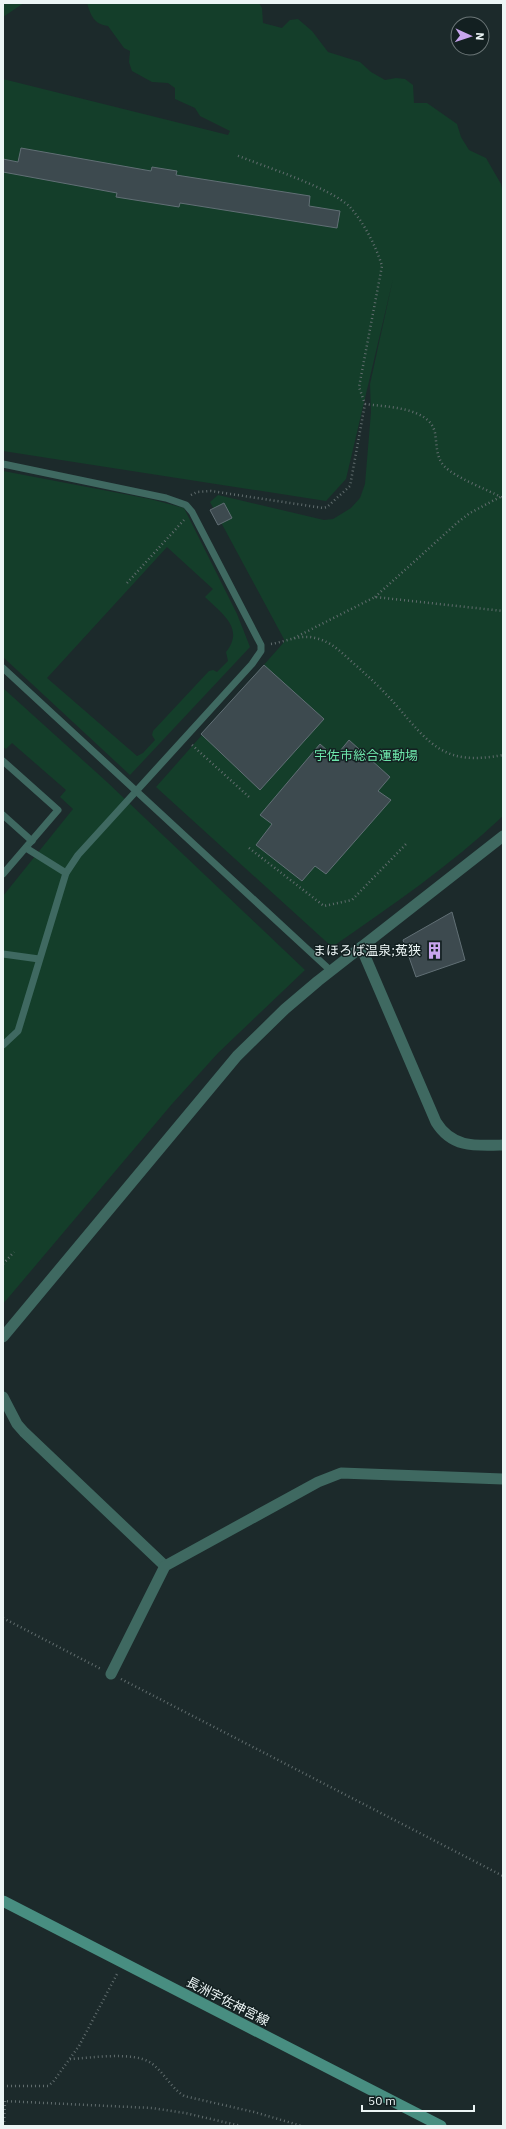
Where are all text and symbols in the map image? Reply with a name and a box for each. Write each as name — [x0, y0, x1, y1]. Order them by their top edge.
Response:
north arrow — [450, 16, 490, 56]
text: N — [473, 32, 487, 41]
park label: 宇佐市総合運動場 — [314, 747, 418, 764]
building icon: まほろば温泉;菟狭 — [424, 940, 444, 960]
place label: まほろば温泉;菟狭 — [313, 942, 421, 959]
street label: 長洲宇佐神宮線 — [183, 1973, 272, 2030]
scale bar — [362, 2087, 474, 2113]
text: 50 m — [368, 2093, 396, 2108]

